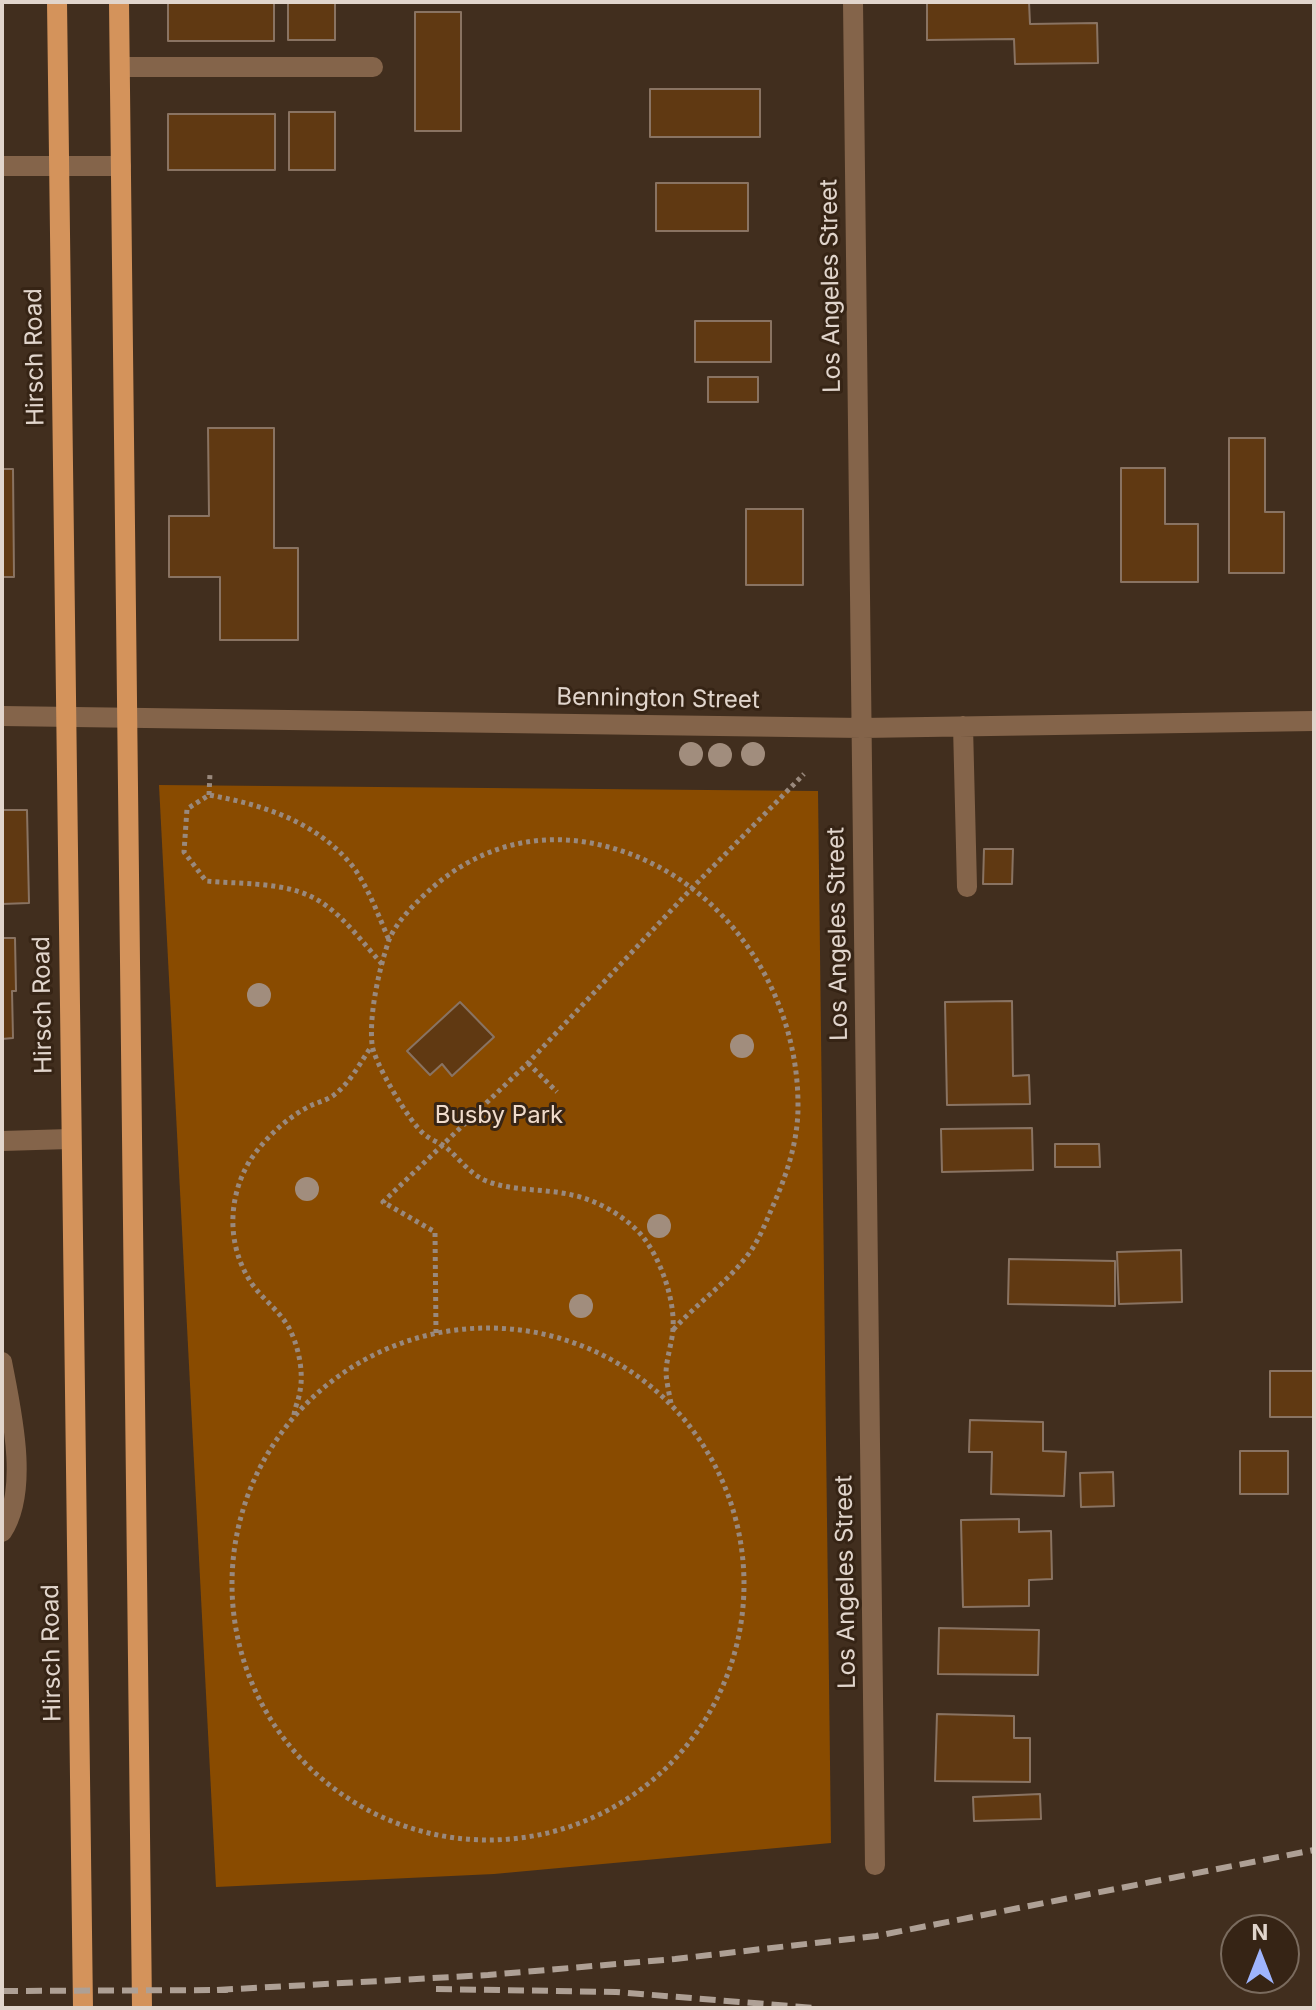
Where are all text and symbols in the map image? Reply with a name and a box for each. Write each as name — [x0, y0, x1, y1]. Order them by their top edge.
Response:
street label: Los Angeles Street — [815, 179, 847, 393]
street label: Hirsch Road — [19, 288, 51, 426]
street label: Bennington Street — [556, 683, 760, 715]
street label: Los Angeles Street — [822, 827, 854, 1041]
street label: Hirsch Road — [27, 936, 59, 1074]
park label: Busby Park — [435, 1102, 563, 1130]
street label: Los Angeles Street — [830, 1475, 862, 1689]
street label: Hirsch Road — [36, 1584, 68, 1722]
north arrow — [1220, 1914, 1300, 1994]
text: N — [1252, 1919, 1268, 1945]

